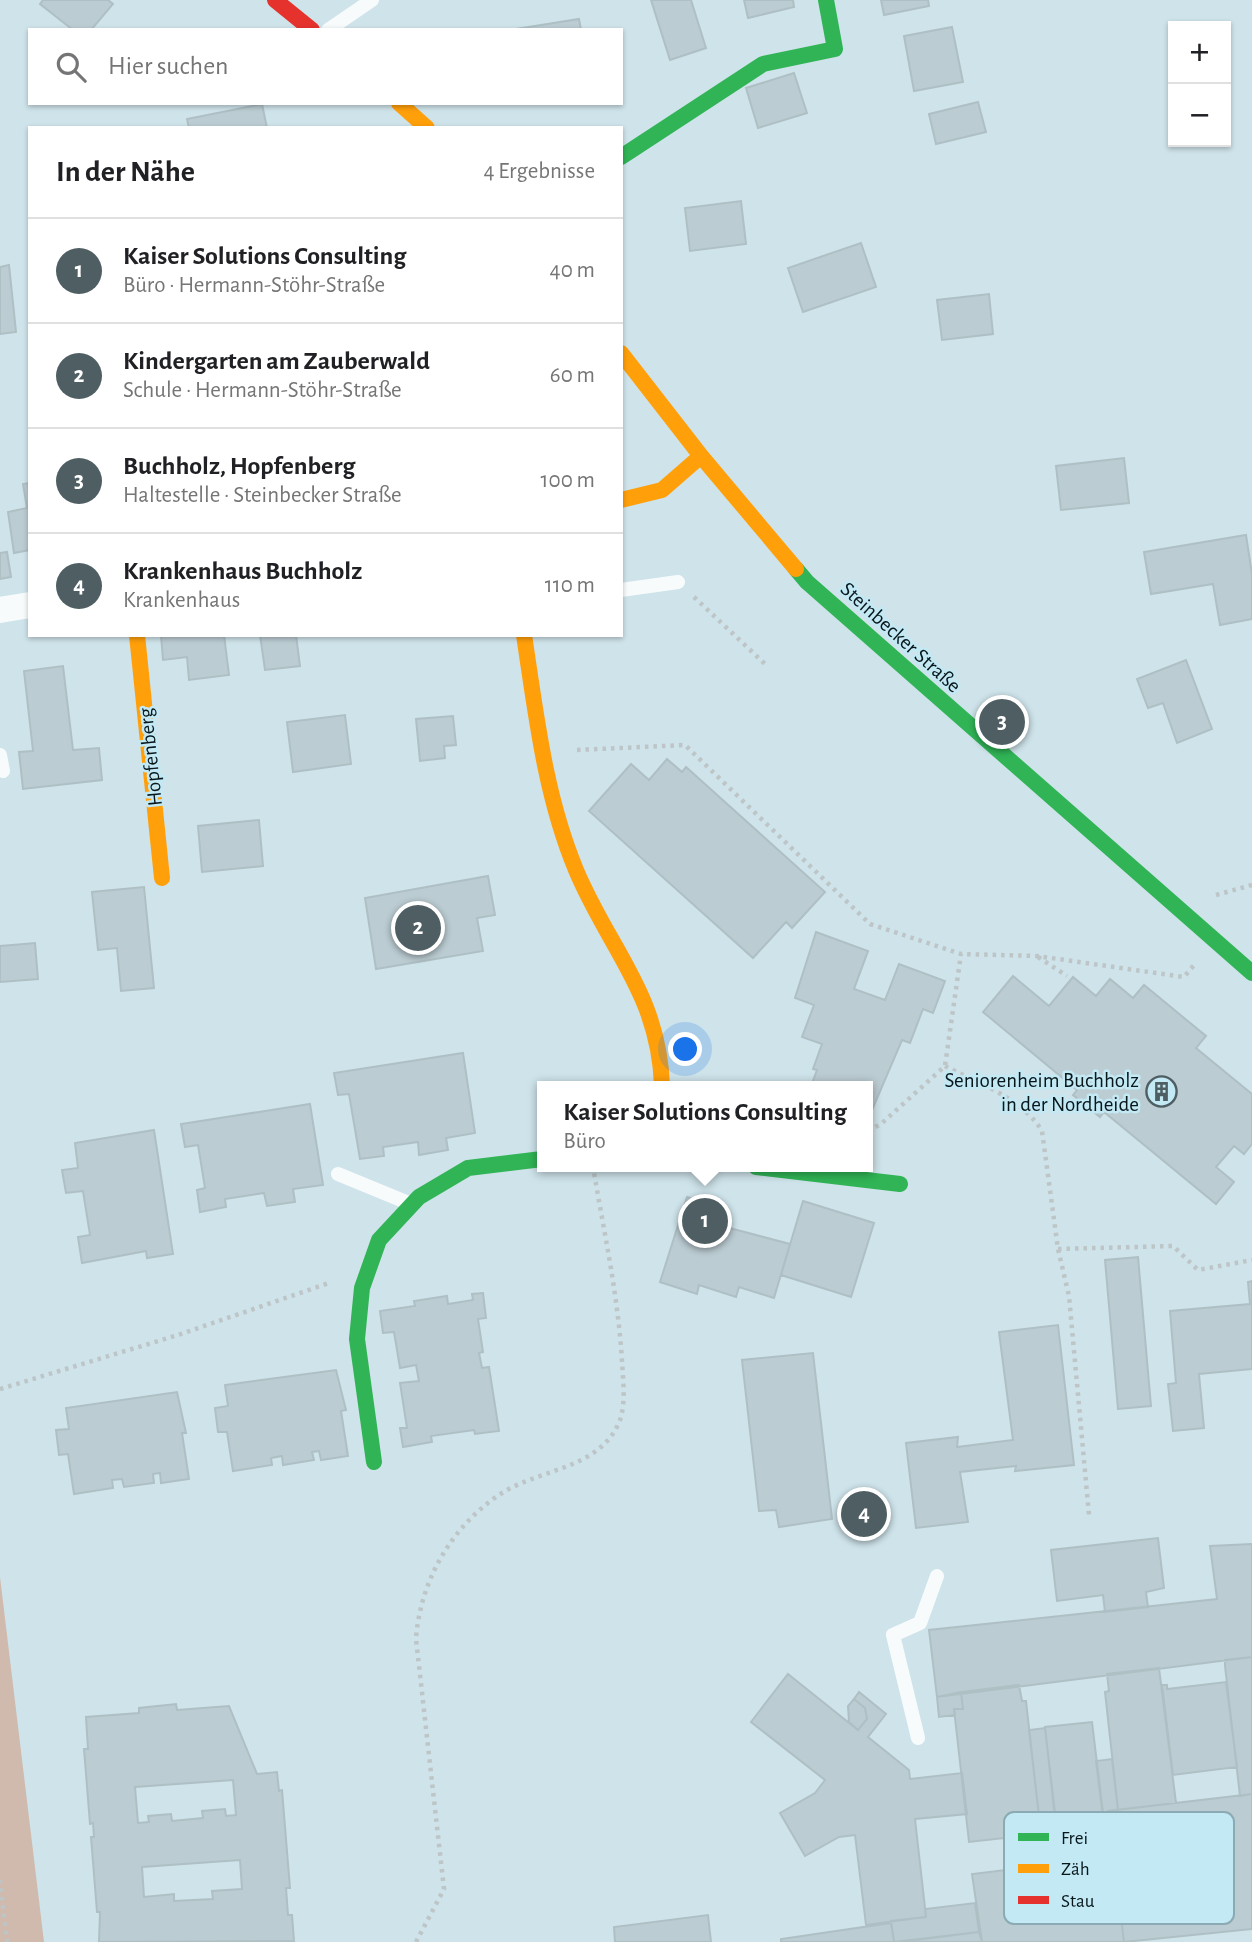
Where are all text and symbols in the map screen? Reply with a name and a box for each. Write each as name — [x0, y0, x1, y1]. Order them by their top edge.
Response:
map controls — [1168, 21, 1231, 147]
button: + — [1168, 21, 1231, 84]
search box — [28, 28, 623, 105]
icon: search — [52, 48, 90, 86]
text: Hier suchen — [108, 53, 229, 79]
button: − — [1168, 84, 1231, 147]
text: In der Nähe — [56, 157, 195, 187]
text: 4 Ergebnisse — [483, 160, 595, 183]
text: Kaiser Solutions Consulting — [123, 243, 406, 269]
text: 1 — [75, 259, 83, 282]
text: 40 m — [550, 259, 595, 282]
text: Büro · Hermann-Stöhr-Straße — [123, 274, 385, 297]
text: Kindergarten am Zauberwald — [123, 348, 430, 374]
text: 2 — [74, 364, 84, 387]
text: 60 m — [550, 364, 595, 387]
text: Schule · Hermann-Stöhr-Straße — [123, 379, 402, 402]
text: Buchholz, Hopfenberg — [123, 453, 355, 479]
text: 3 — [74, 469, 84, 492]
text: 100 m — [541, 469, 595, 492]
text: Haltestelle · Steinbecker Straße — [123, 484, 402, 507]
text: Krankenhaus Buchholz — [123, 558, 362, 584]
text: 4 — [73, 574, 85, 597]
text: 110 m — [545, 574, 595, 597]
street label: Steinbecker Straße — [836, 578, 965, 697]
text: Krankenhaus — [123, 589, 240, 612]
pin: 3 — [979, 696, 1025, 748]
street label: Hopfenberg — [135, 706, 166, 807]
pin: 2 — [395, 902, 441, 954]
your location — [668, 1032, 702, 1066]
place label: Seniorenheim Buchholz in der Nordheide — [945, 1070, 1139, 1115]
building icon: Seniorenheim Buchholz in der Nordheide — [1145, 1075, 1179, 1109]
popup — [537, 1081, 873, 1172]
text: Kaiser Solutions Consulting — [563, 1099, 847, 1125]
text: Büro — [563, 1130, 606, 1153]
pin: 1 — [682, 1195, 728, 1247]
pin: 4 — [841, 1488, 887, 1540]
legend — [1004, 1812, 1234, 1924]
text: Frei — [1061, 1829, 1088, 1848]
text: Zäh — [1061, 1860, 1090, 1879]
text: Stau — [1061, 1892, 1095, 1911]

